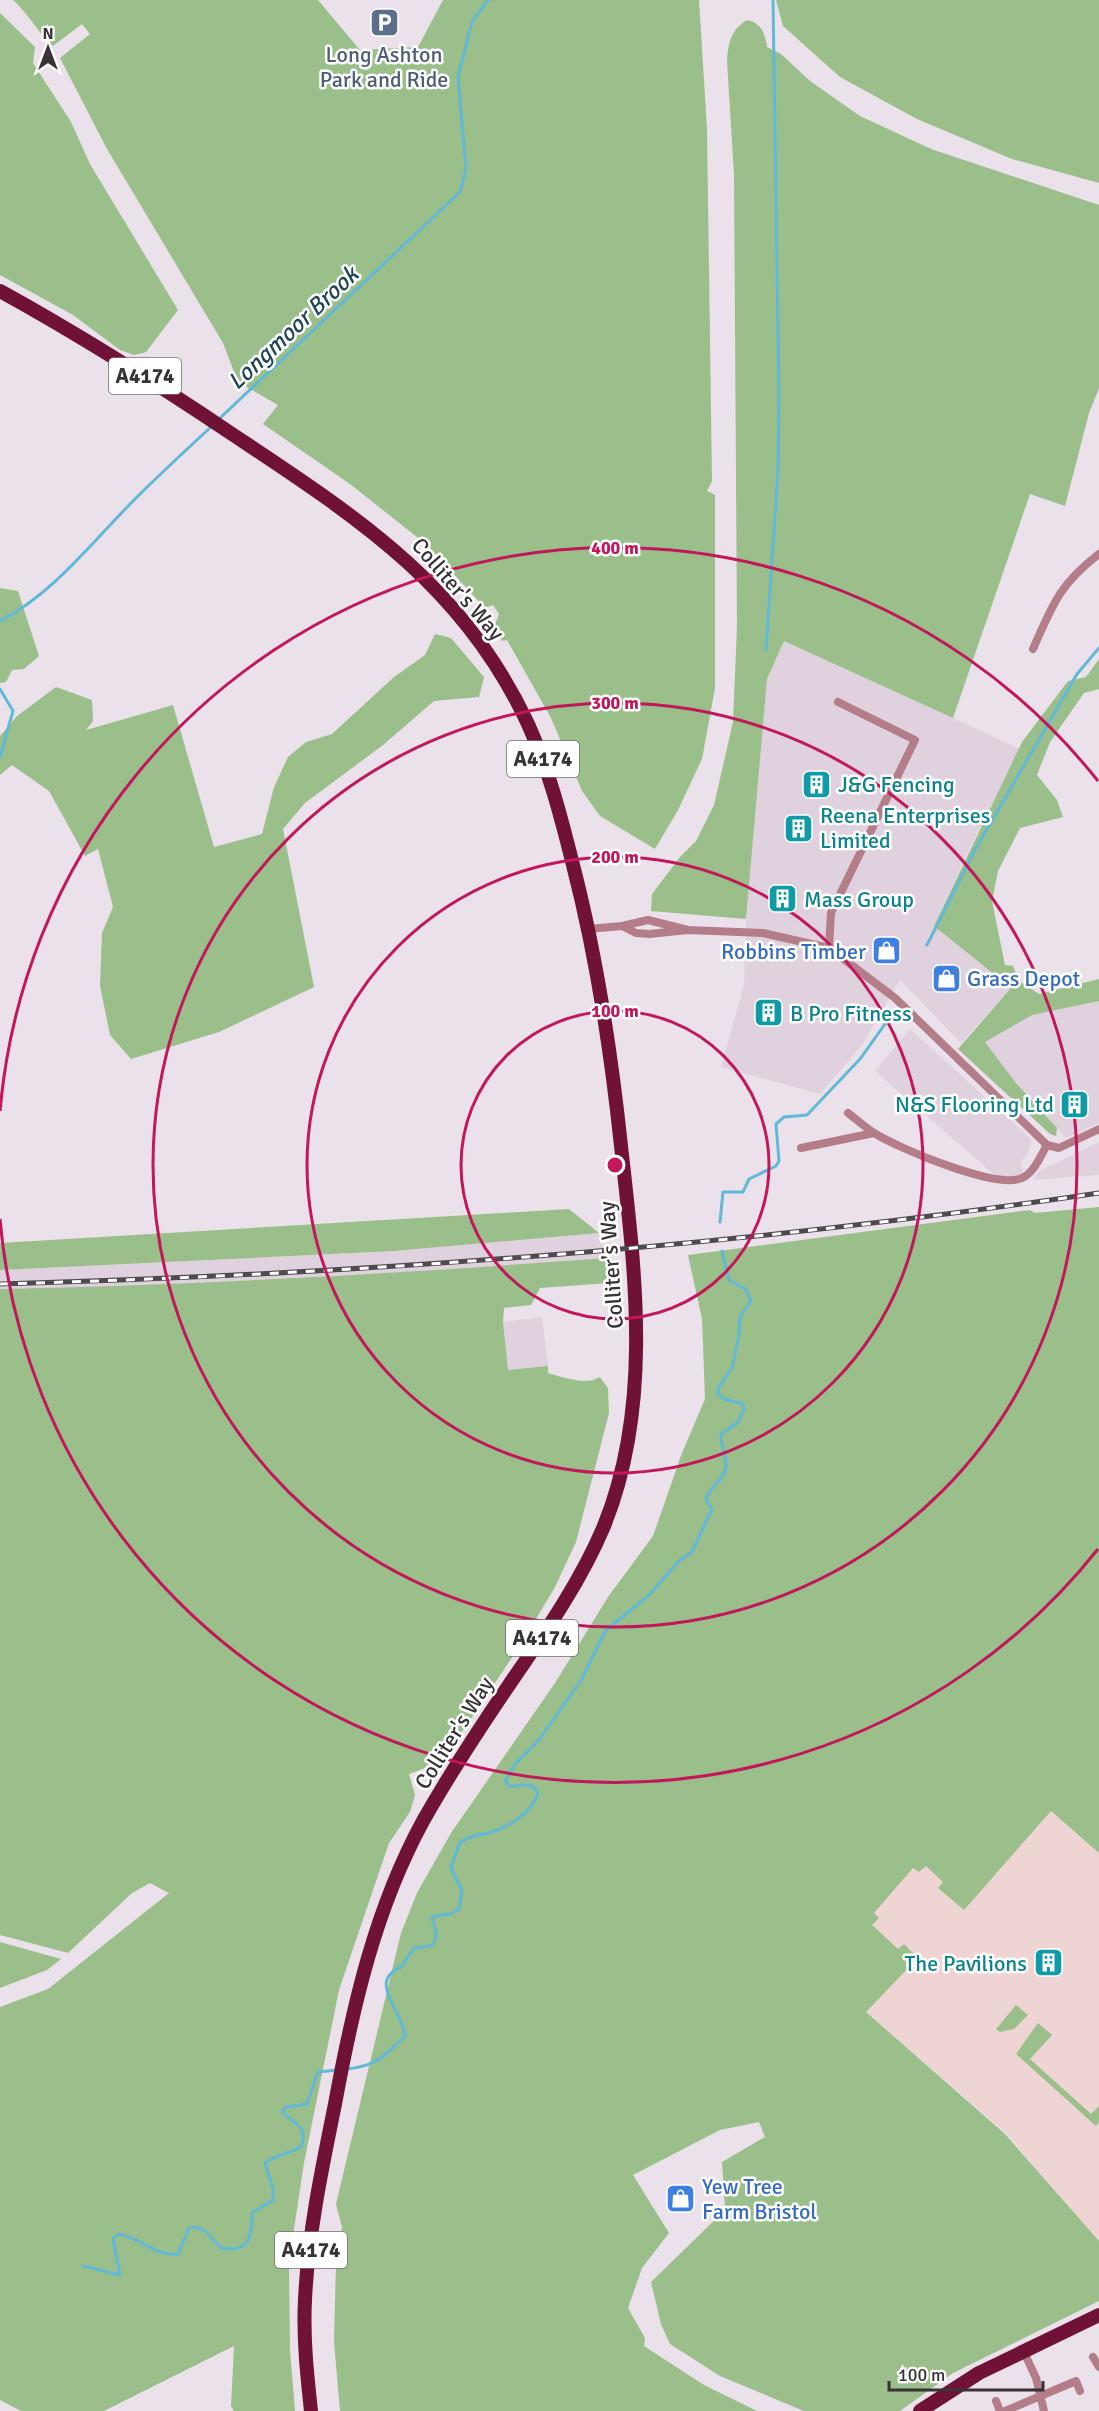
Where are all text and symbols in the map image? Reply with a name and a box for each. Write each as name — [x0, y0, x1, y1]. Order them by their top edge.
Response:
parking icon: Long Ashton Park and Ride — [368, 6, 400, 38]
north arrow — [18, 18, 78, 78]
text: N — [42, 24, 54, 44]
place label: Long Ashton Park and Ride — [320, 41, 448, 93]
water label: Longmoor Brook — [221, 258, 366, 396]
road number: A4174 — [109, 358, 181, 394]
street label: Colliter's Way — [406, 532, 511, 647]
text: 400 m — [591, 537, 639, 559]
text: 300 m — [591, 692, 639, 714]
road number: A4174 — [507, 741, 579, 777]
building icon: J&G Fencing — [801, 768, 833, 800]
place label: J&G Fencing — [838, 771, 955, 798]
place label: Reena Enterprises Limited — [820, 802, 990, 854]
building icon: Reena Enterprises Limited — [783, 812, 815, 844]
text: 200 m — [591, 846, 639, 868]
building icon: Mass Group — [767, 883, 799, 915]
place label: Mass Group — [804, 886, 914, 913]
shop icon: Robbins Timber — [871, 935, 903, 967]
place label: Robbins Timber — [721, 938, 866, 965]
shop icon: Grass Depot — [930, 962, 962, 994]
place label: Grass Depot — [967, 965, 1080, 992]
building icon: B Pro Fitness — [753, 997, 785, 1029]
text: 100 m — [591, 1000, 639, 1022]
place label: B Pro Fitness — [790, 1000, 912, 1027]
building icon: N&S Flooring Ltd — [1059, 1088, 1091, 1120]
place label: N&S Flooring Ltd — [895, 1091, 1054, 1118]
centre of rings — [605, 1155, 625, 1175]
street label: Colliter's Way — [593, 1200, 629, 1330]
road number: A4174 — [506, 1620, 578, 1656]
street label: Colliter's Way — [409, 1671, 500, 1794]
building icon: The Pavilions — [1032, 1947, 1064, 1979]
place label: The Pavilions — [904, 1950, 1027, 1977]
place label: Yew Tree Farm Bristol — [702, 2173, 817, 2225]
shop icon: Yew Tree Farm Bristol — [665, 2183, 697, 2215]
road number: A4174 — [275, 2232, 347, 2268]
scale bar — [889, 2354, 1044, 2392]
text: 100 m — [898, 2364, 945, 2386]

